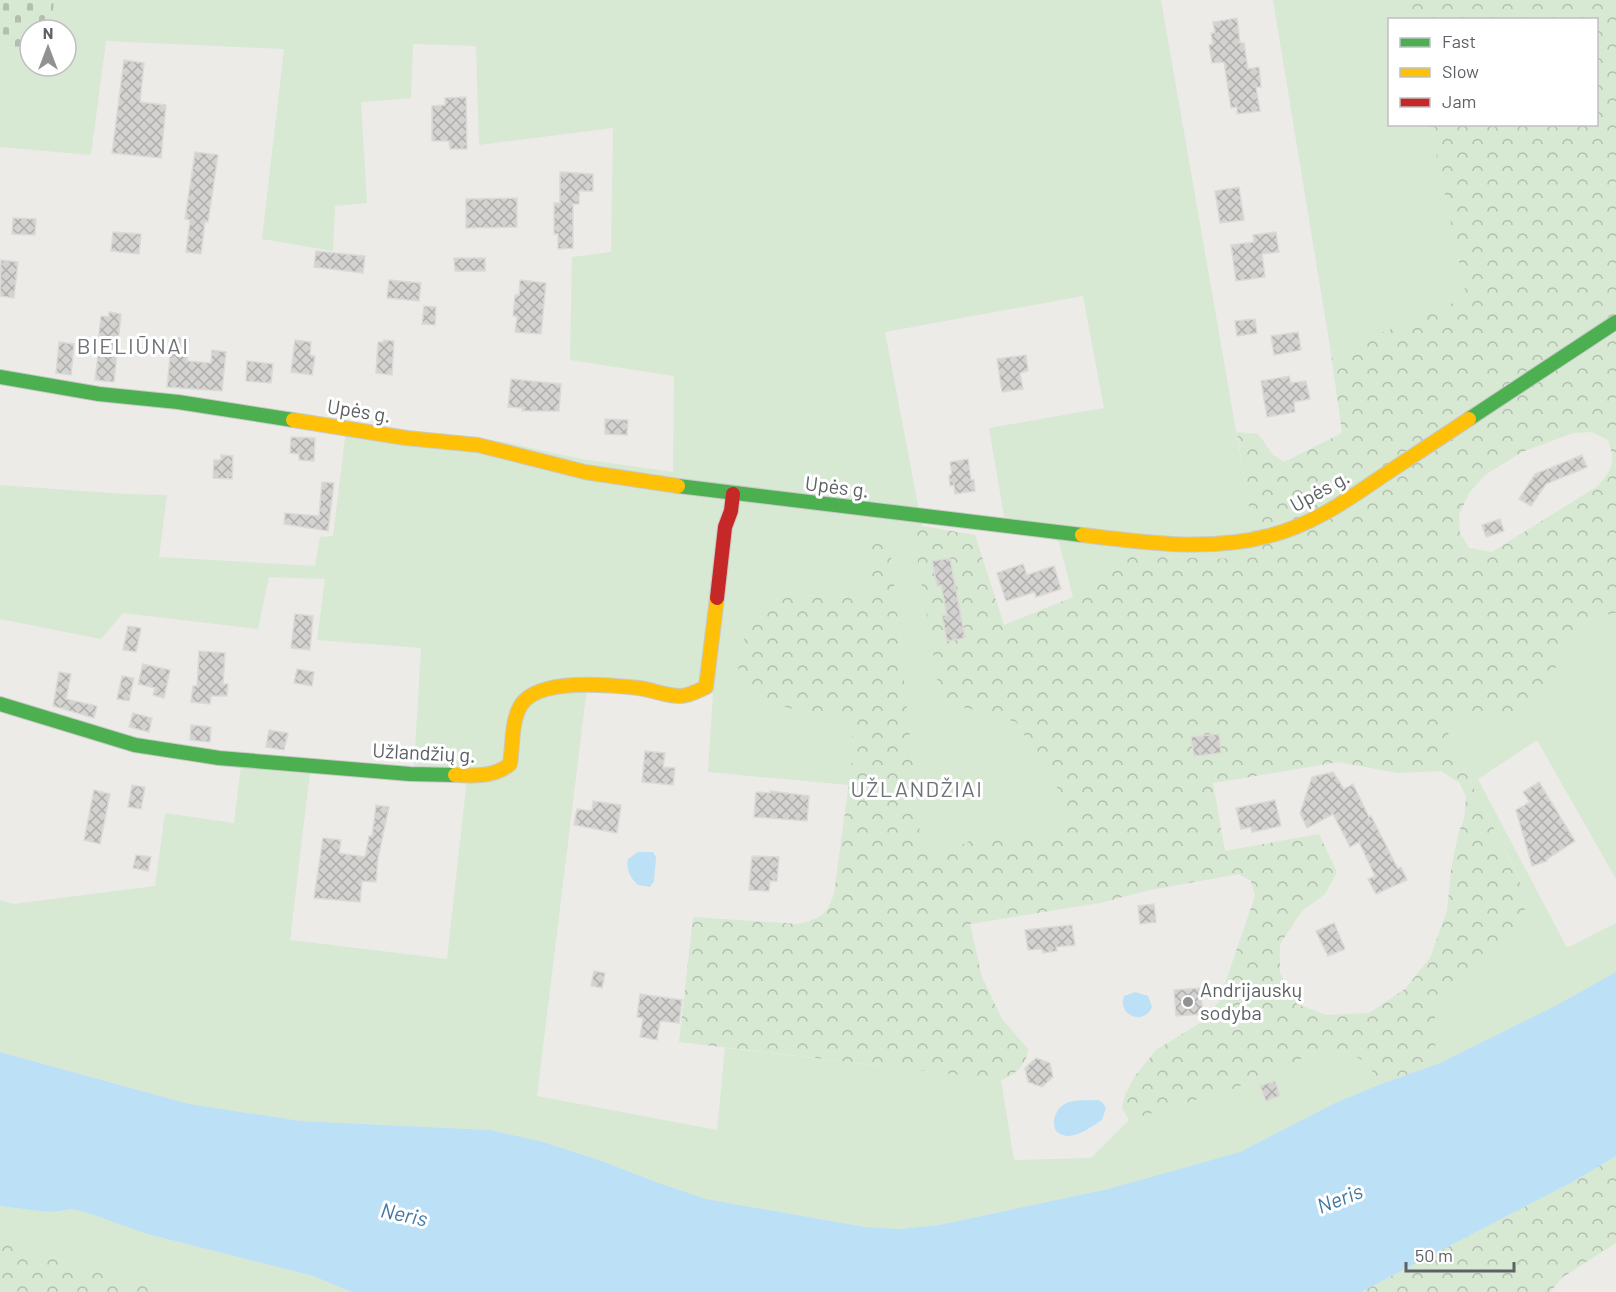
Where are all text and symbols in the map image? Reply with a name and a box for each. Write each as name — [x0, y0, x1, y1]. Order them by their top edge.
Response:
north arrow — [18, 18, 78, 78]
legend — [1388, 18, 1598, 126]
text: N — [43, 23, 53, 42]
text: Fast — [1442, 30, 1476, 52]
text: Slow — [1442, 60, 1479, 82]
text: Jam — [1442, 90, 1476, 112]
district label: BIELIŪNAI — [77, 332, 189, 358]
street label: Upės g. — [326, 393, 393, 427]
street label: Upės g. — [1286, 464, 1353, 516]
street label: Upės g. — [804, 470, 870, 502]
street label: Užlandžių g. — [372, 737, 476, 767]
district label: UŽLANDŽIAI — [850, 775, 984, 801]
place label: Andrijauskų sodyba — [1200, 977, 1302, 1024]
marker: Andrijauskų sodyba — [1181, 995, 1195, 1009]
water label: Neris — [1313, 1177, 1366, 1218]
water label: Neris — [379, 1196, 430, 1231]
scale bar — [1406, 1235, 1514, 1273]
text: 50 m — [1415, 1244, 1453, 1266]

